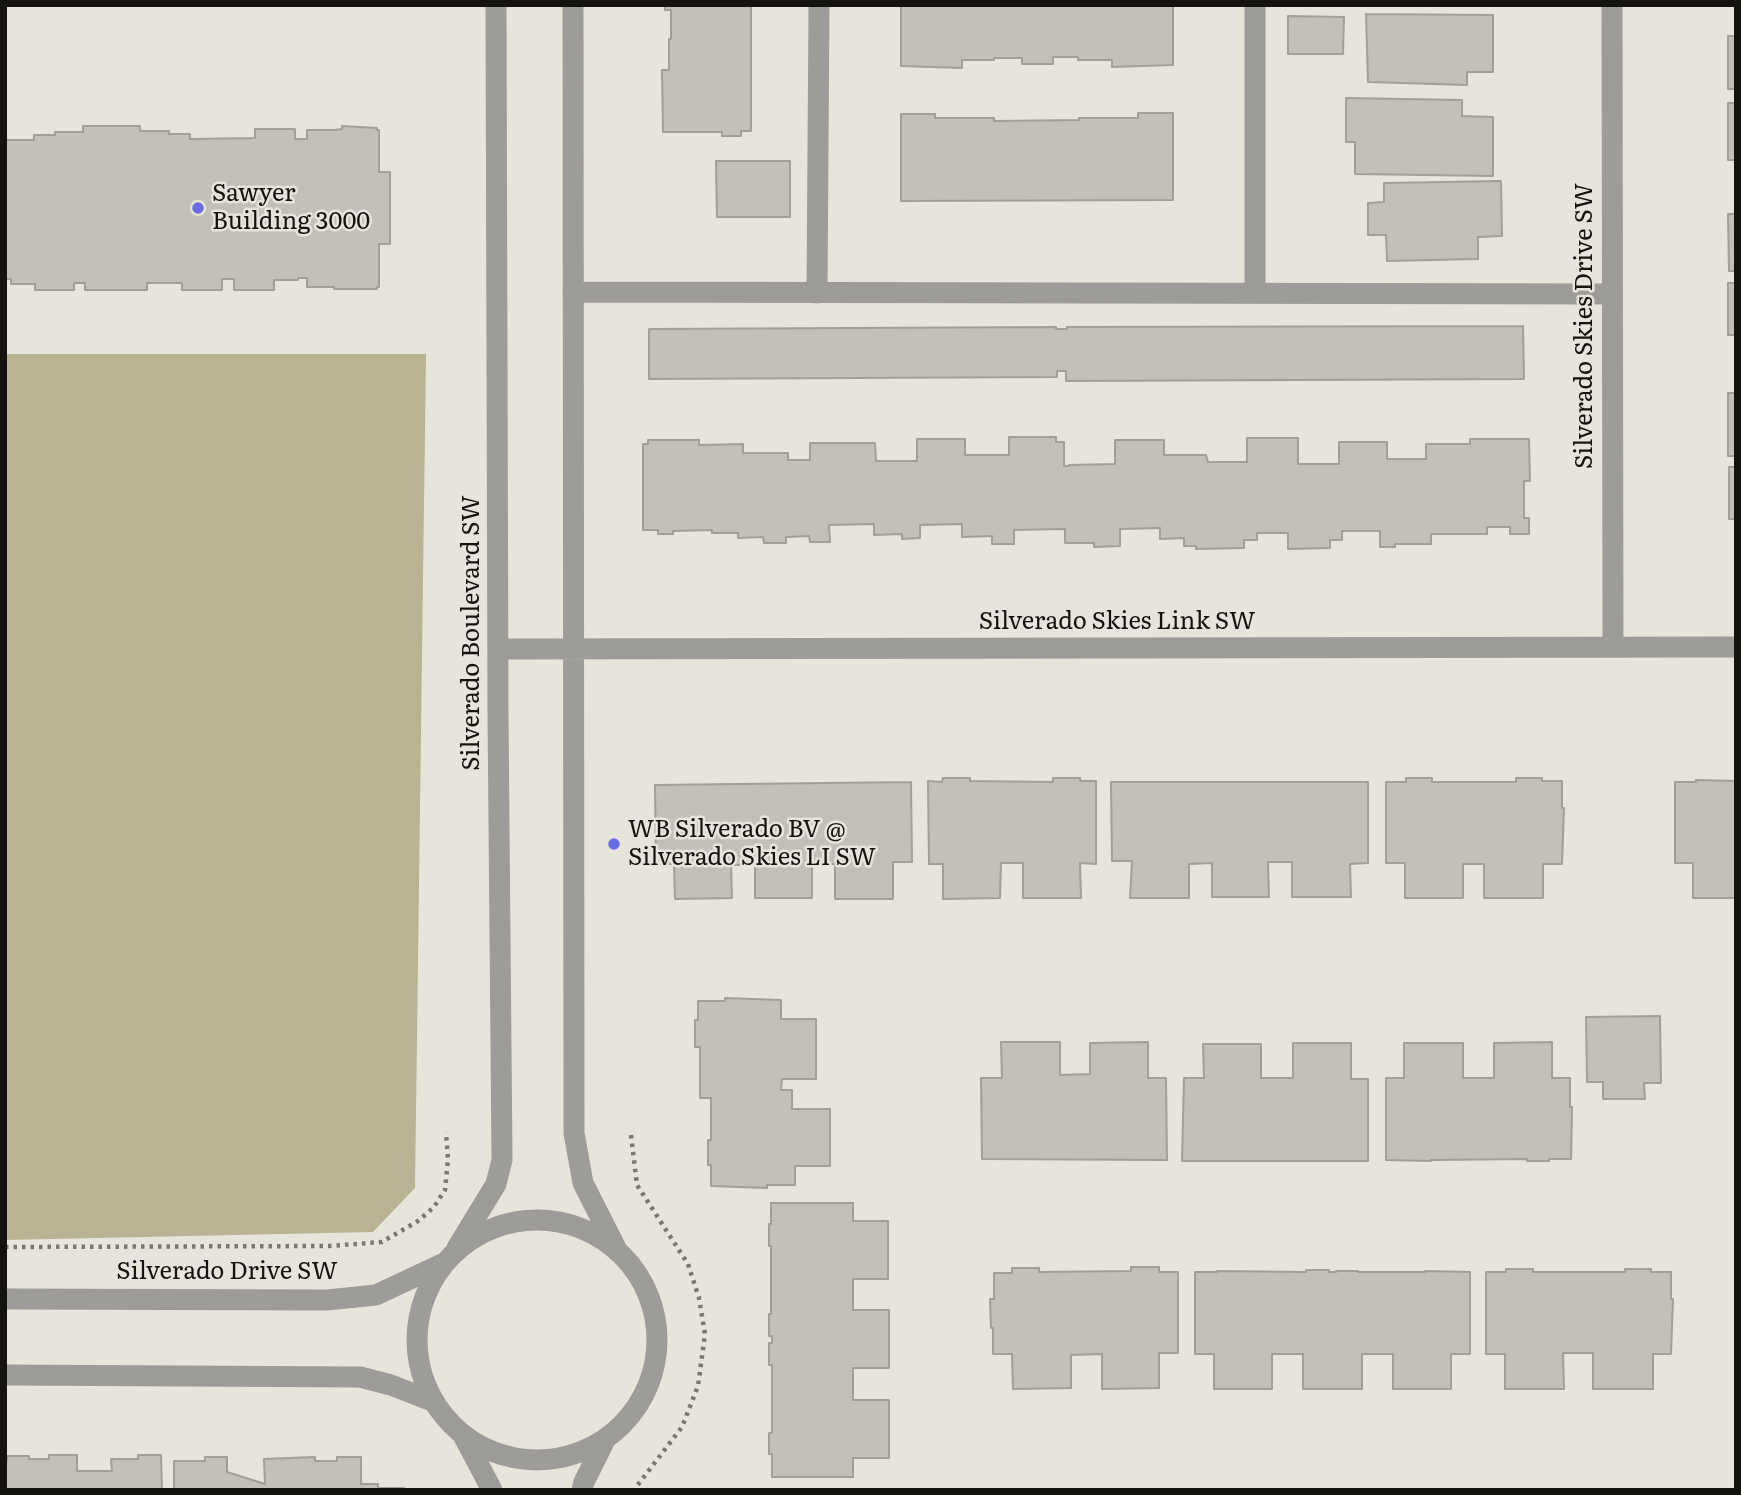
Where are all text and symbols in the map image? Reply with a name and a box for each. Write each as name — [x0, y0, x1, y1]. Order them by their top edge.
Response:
place label: Sawyer Building 3000 — [212, 180, 370, 236]
street label: Silverado Skies Drive SW — [1571, 183, 1599, 469]
marker: Sawyer Building 3000 — [190, 200, 206, 216]
street label: Silverado Boulevard SW — [458, 495, 486, 771]
street label: Silverado Skies Link SW — [979, 608, 1255, 636]
place label: WB Silverado BV @ Silverado Skies LI SW — [628, 816, 876, 872]
marker: WB Silverado BV @ Silverado Skies LI SW — [606, 836, 622, 852]
street label: Silverado Drive SW — [116, 1258, 338, 1286]

